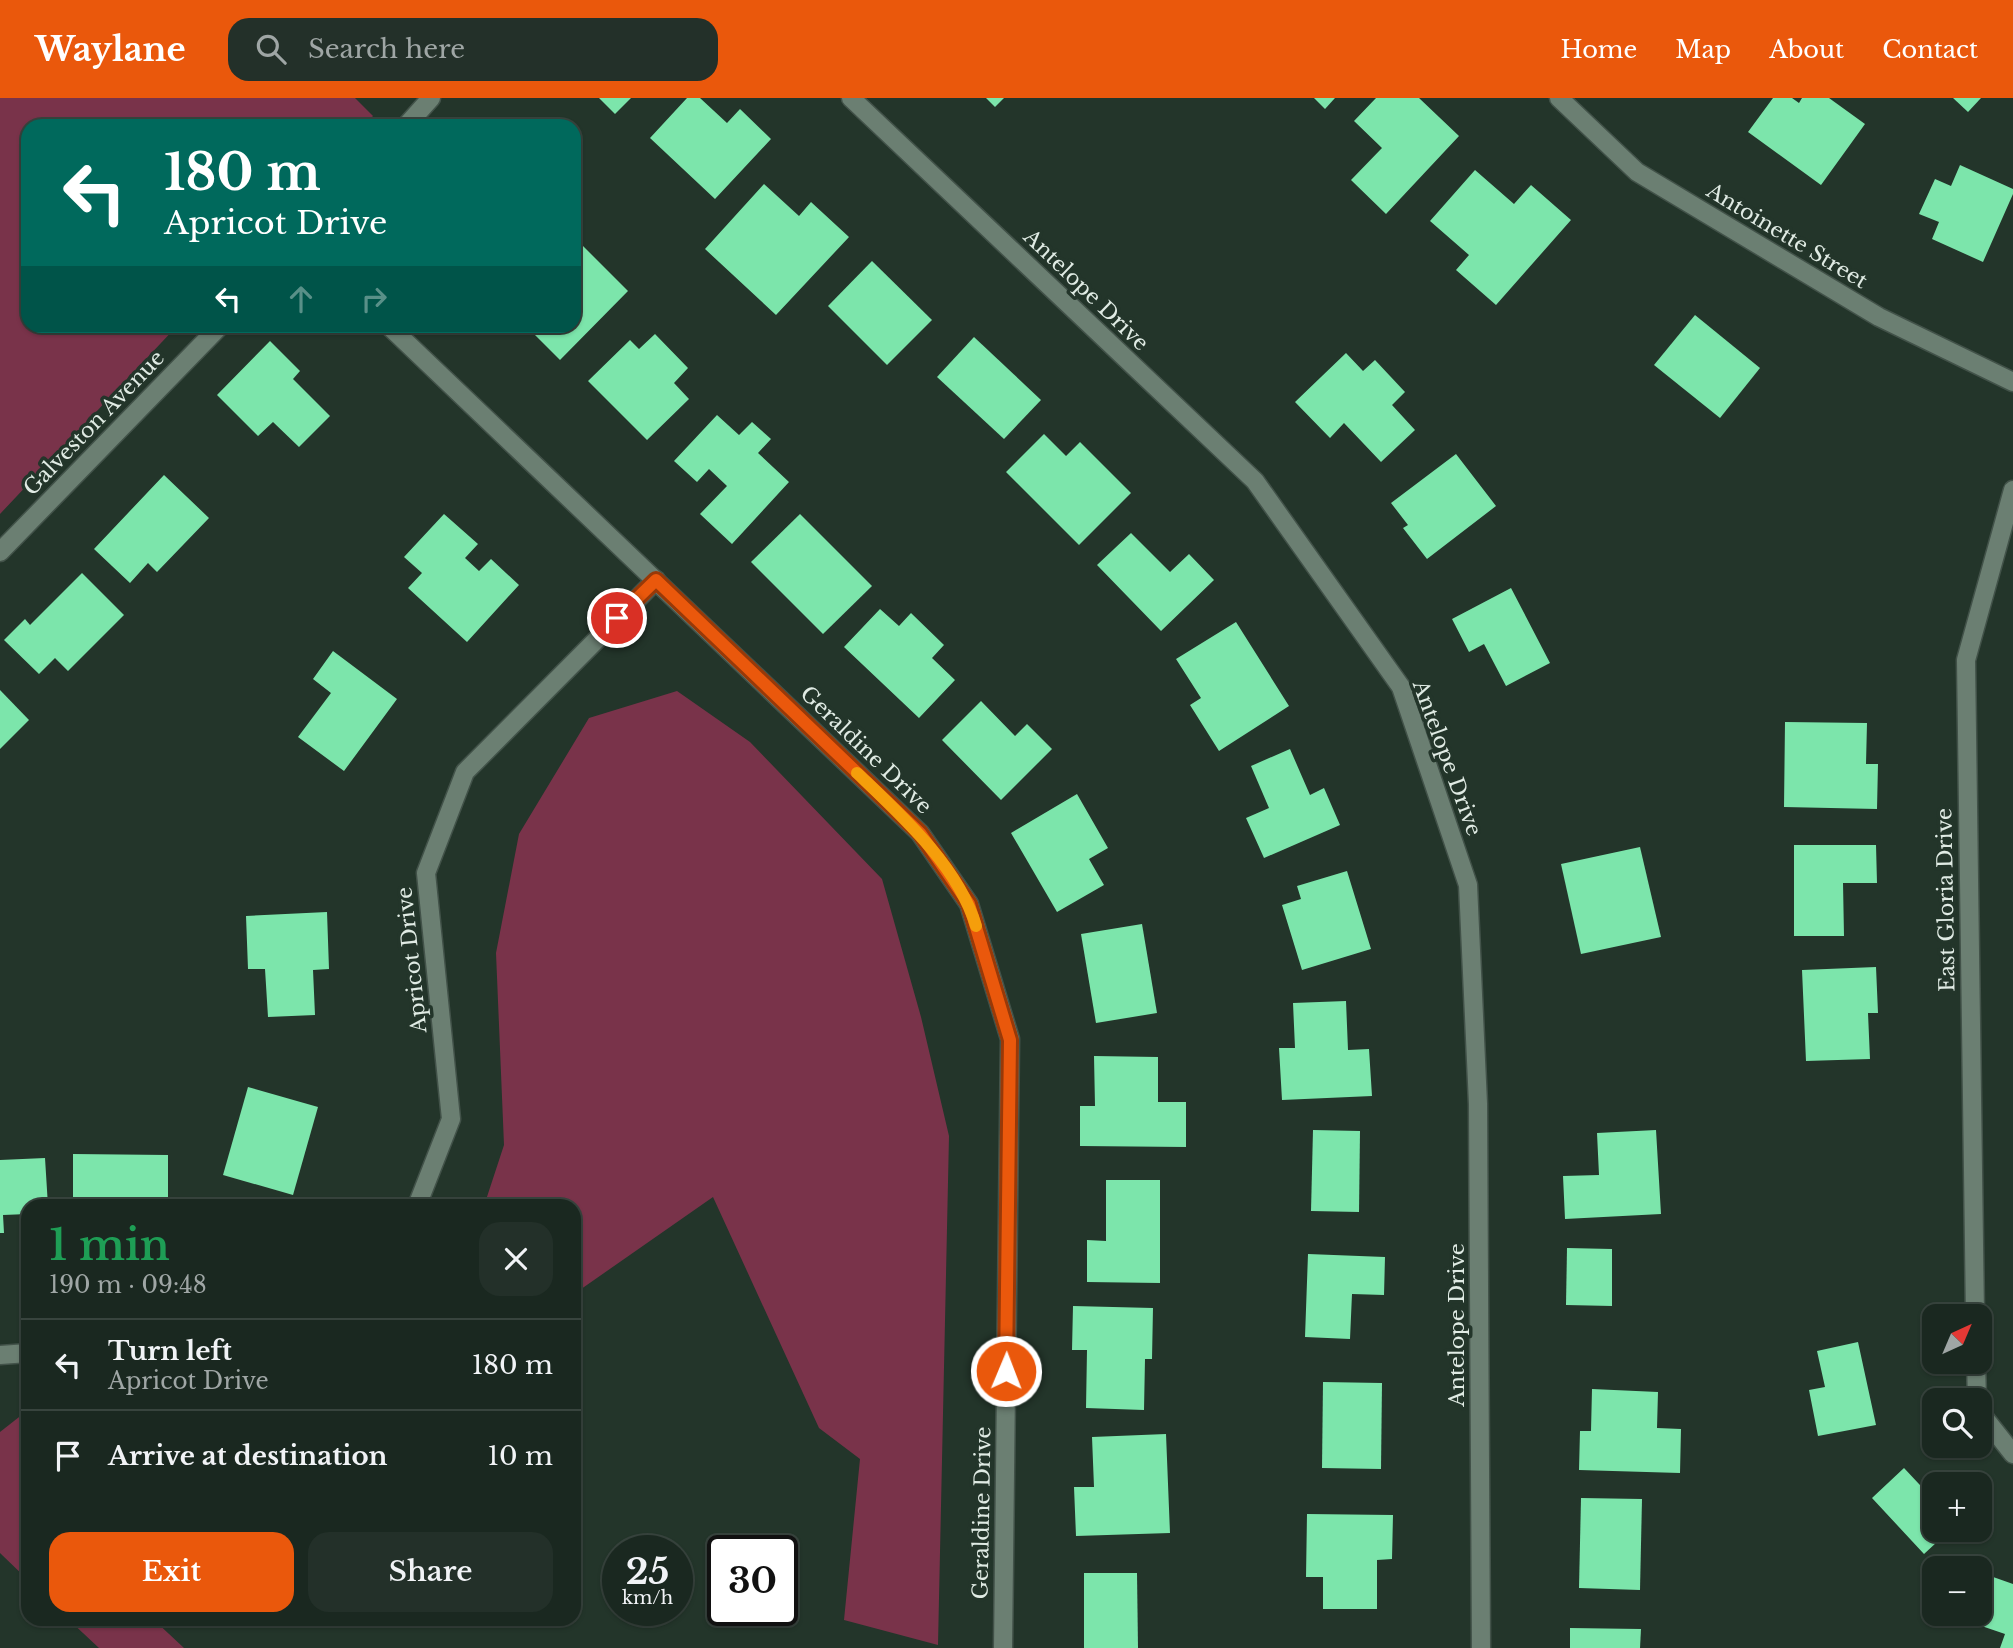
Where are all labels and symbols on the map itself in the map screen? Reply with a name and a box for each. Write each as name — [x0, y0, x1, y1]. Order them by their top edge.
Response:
street label: Antoinette Street — [1701, 177, 1872, 294]
street label: Antelope Drive — [1017, 223, 1154, 356]
street label: Galveston Avenue — [18, 345, 170, 501]
pin — [587, 588, 647, 648]
street label: Antelope Drive — [1406, 676, 1487, 839]
street label: Geraldine Drive — [795, 681, 937, 819]
street label: East Gloria Drive — [1931, 808, 1961, 992]
street label: Apricot Drive — [391, 886, 433, 1035]
street label: Antelope Drive — [1444, 1243, 1470, 1408]
north arrow — [1922, 1304, 1992, 1374]
position arrow — [969, 1334, 1043, 1408]
street label: Geraldine Drive — [967, 1426, 997, 1600]
speed limit sign: 30 — [707, 1535, 798, 1626]

